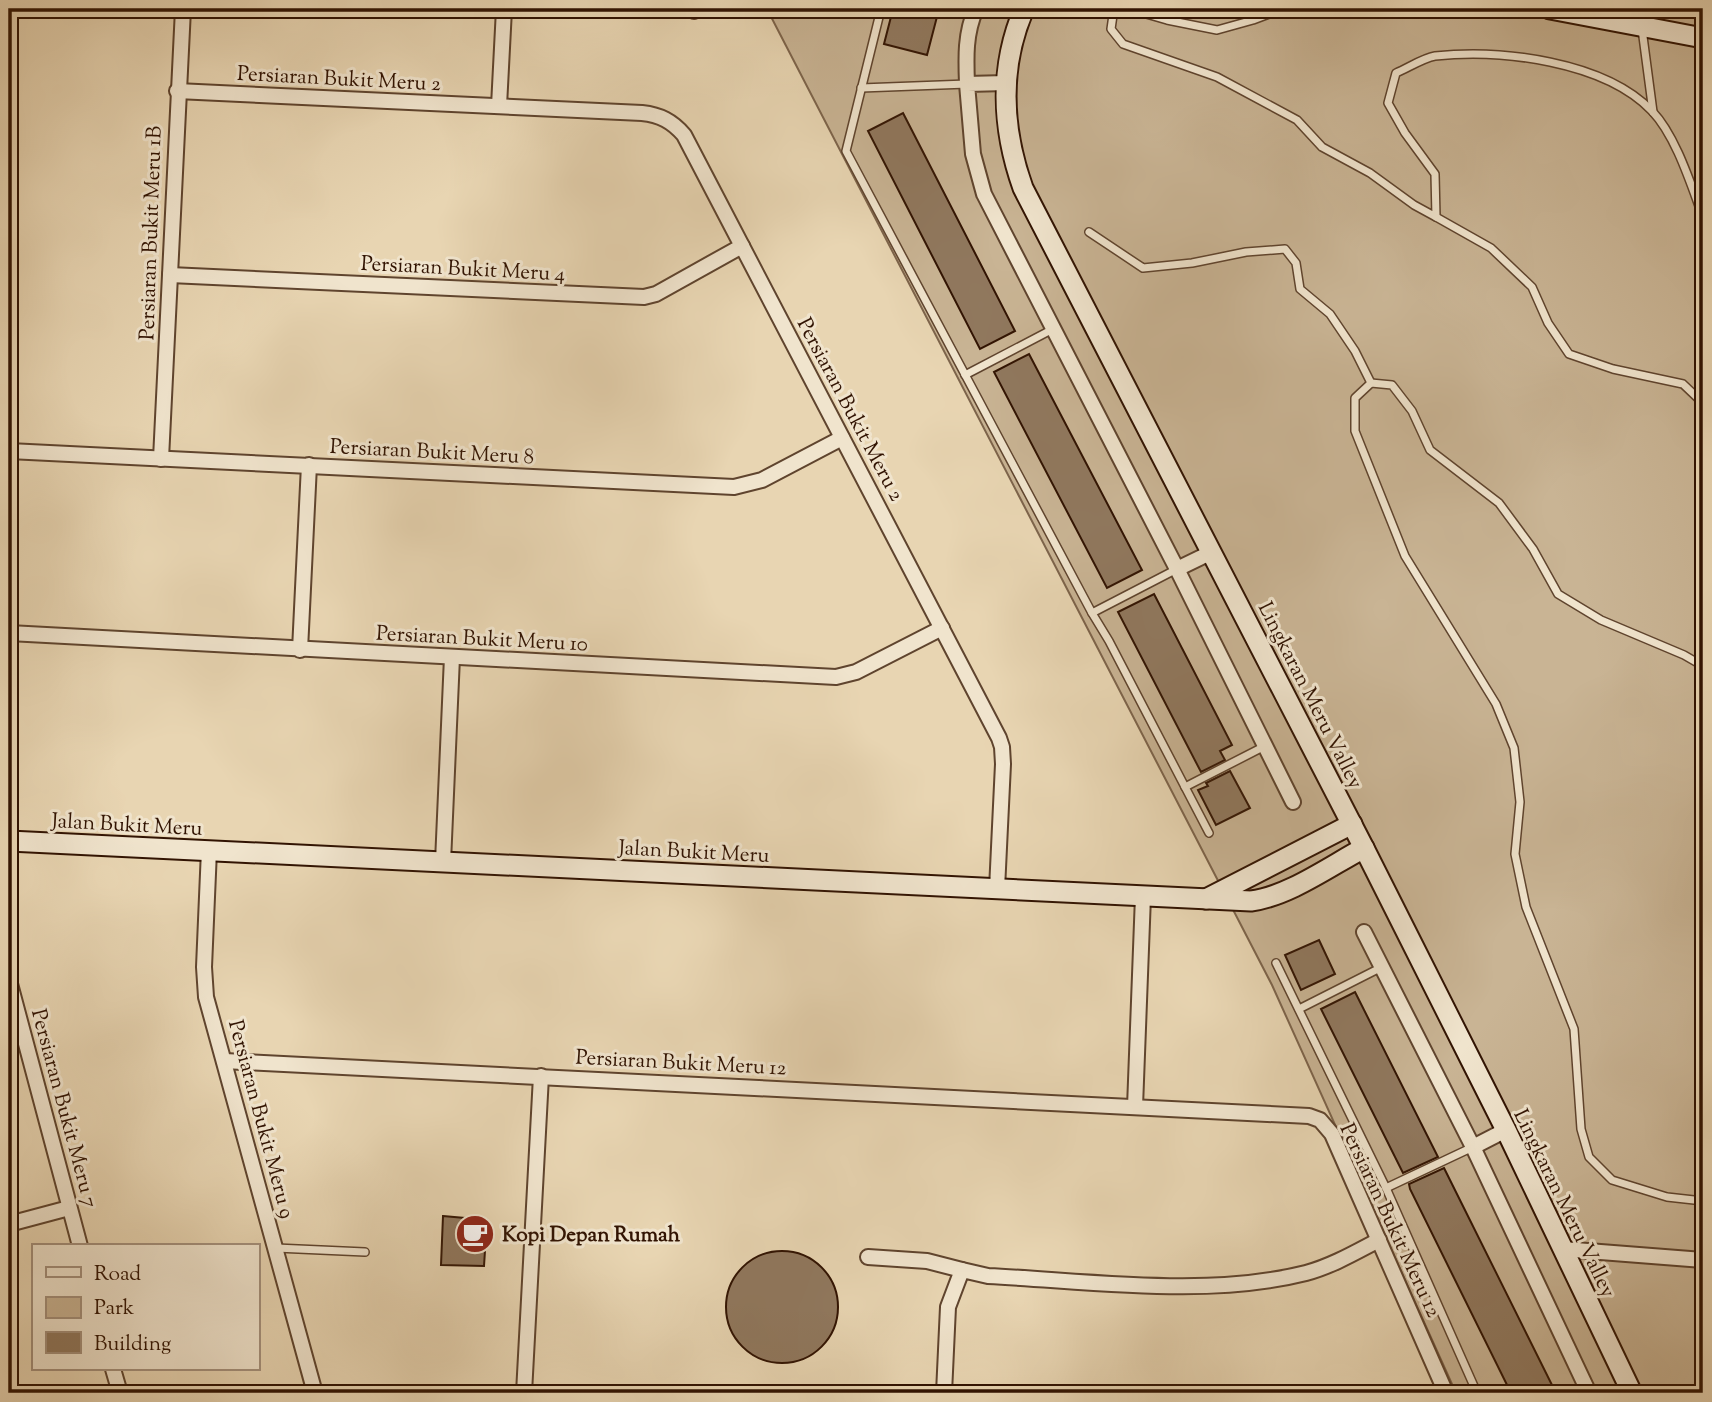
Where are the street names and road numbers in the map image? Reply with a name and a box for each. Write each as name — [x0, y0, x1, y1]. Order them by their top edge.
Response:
street label: Persiaran Bukit Meru 2 — [236, 60, 442, 100]
street label: Persiaran Bukit Meru 1B — [133, 125, 171, 341]
street label: Persiaran Bukit Meru 4 — [360, 250, 566, 290]
street label: Persiaran Bukit Meru 2 — [788, 313, 910, 507]
street label: Persiaran Bukit Meru 8 — [329, 433, 535, 473]
street label: Lingkaran Meru Valley — [1249, 597, 1370, 795]
street label: Persiaran Bukit Meru 10 — [375, 619, 589, 661]
street label: Jalan Bukit Meru — [50, 807, 203, 845]
street label: Jalan Bukit Meru — [617, 834, 770, 872]
street label: Persiaran Bukit Meru 7 — [22, 1006, 104, 1212]
street label: Persiaran Bukit Meru 9 — [219, 1017, 301, 1222]
street label: Persiaran Bukit Meru 12 — [575, 1043, 787, 1085]
street label: Lingkaran Meru Valley — [1504, 1105, 1622, 1304]
street label: Persiaran Bukit Meru 12 — [1331, 1119, 1447, 1323]

